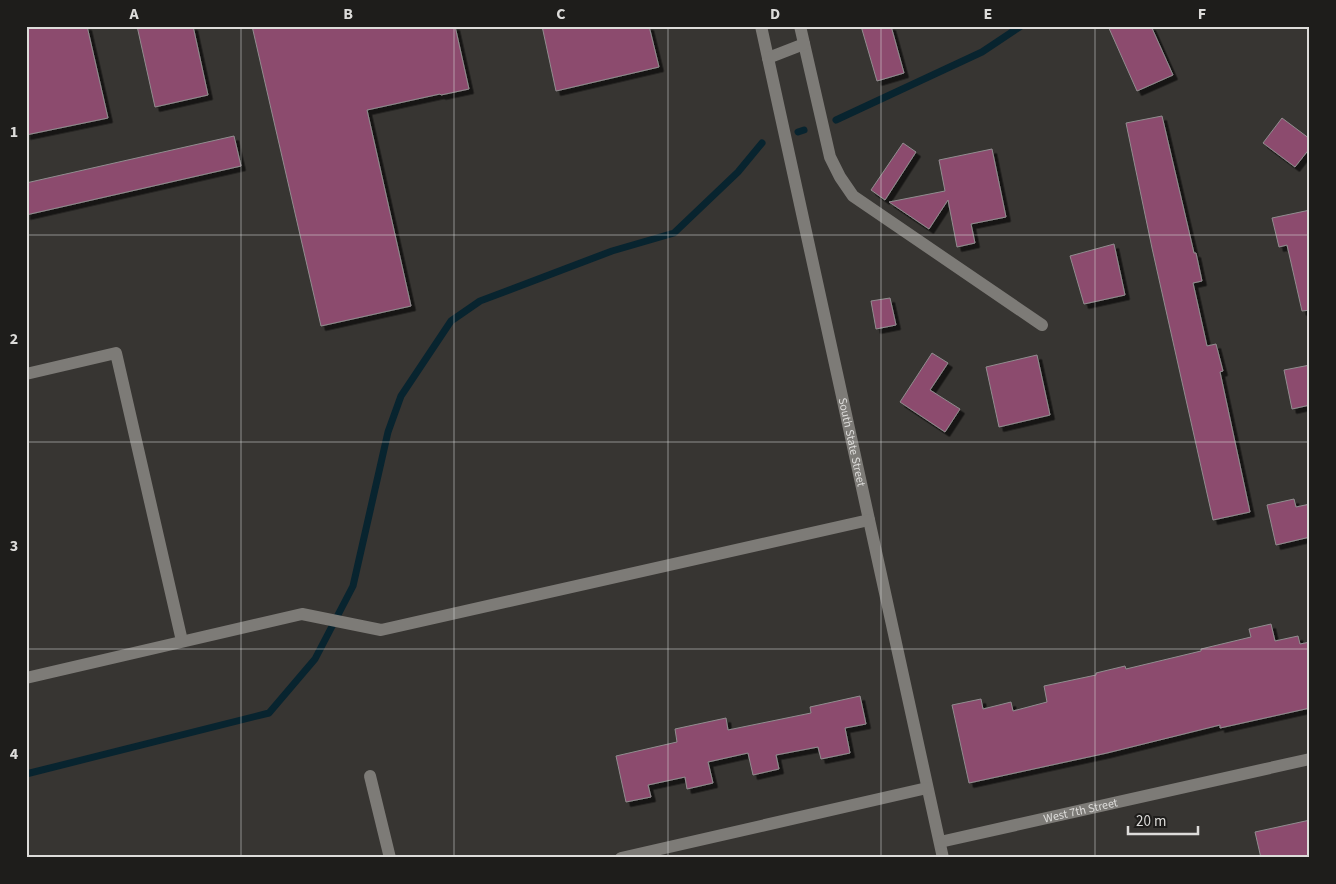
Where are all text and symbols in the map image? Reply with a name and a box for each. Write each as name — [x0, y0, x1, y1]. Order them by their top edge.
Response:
text: A — [128, 3, 139, 25]
text: B — [343, 3, 353, 25]
text: C — [556, 3, 566, 25]
text: D — [770, 3, 780, 25]
text: E — [984, 3, 992, 25]
text: F — [1198, 3, 1206, 25]
text: 1 — [10, 121, 18, 143]
text: 2 — [10, 328, 18, 350]
street label: South State Street — [834, 396, 870, 488]
text: 3 — [10, 535, 18, 557]
text: 4 — [10, 743, 19, 765]
street label: West 7th Street — [1042, 794, 1119, 827]
scale bar — [1128, 804, 1198, 836]
text: 20 m — [1136, 811, 1166, 832]

